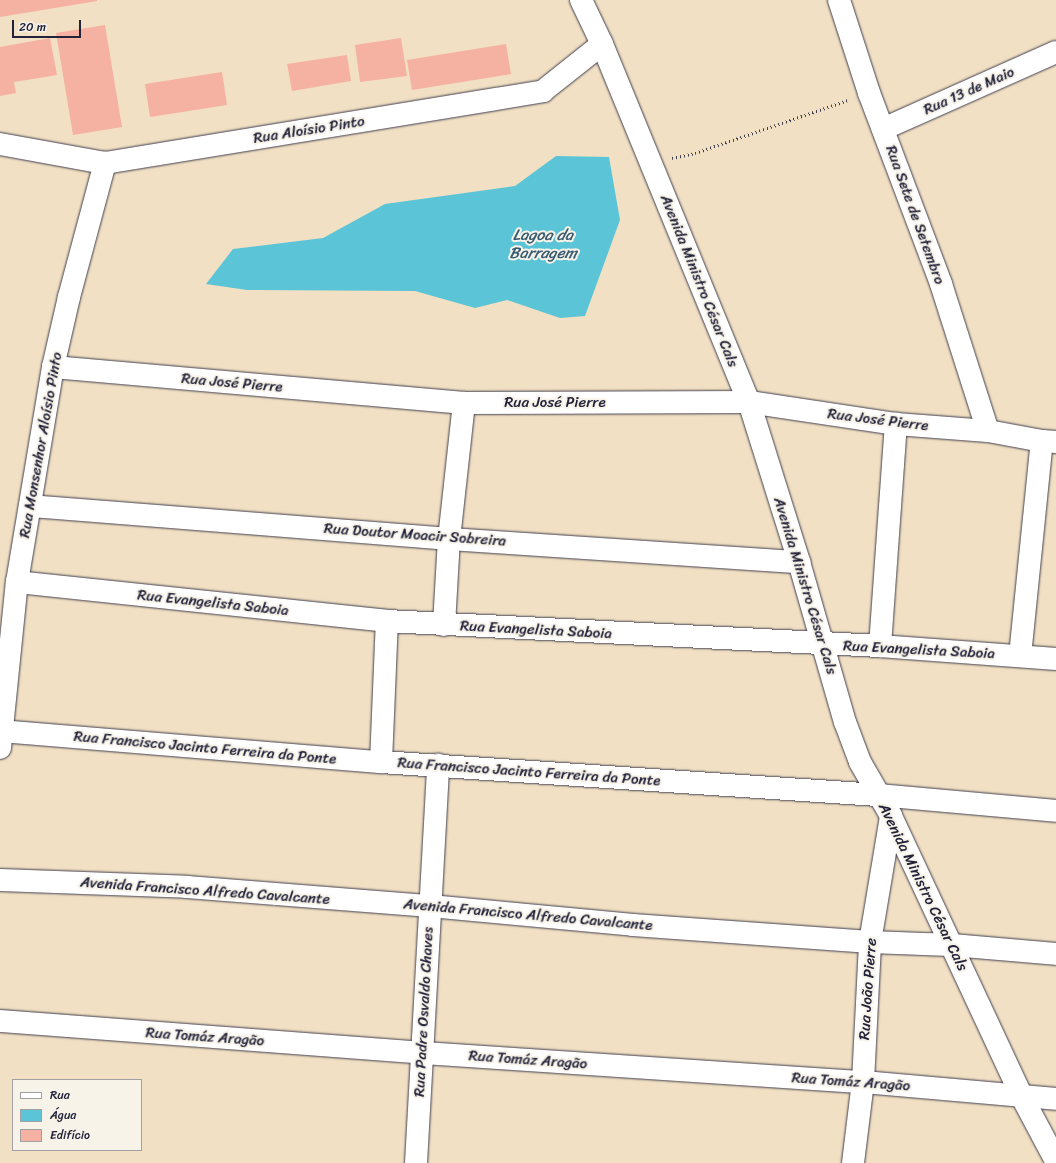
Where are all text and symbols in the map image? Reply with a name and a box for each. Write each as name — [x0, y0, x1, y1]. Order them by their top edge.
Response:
scale bar — [14, 12, 83, 38]
text: 20 m — [19, 16, 46, 38]
street label: Rua 13 de Maio — [921, 63, 1017, 119]
street label: Rua Aloísio Pinto — [252, 112, 366, 148]
street label: Rua Sete de Setembro — [881, 142, 949, 288]
street label: Avenida Ministro César Cals — [656, 192, 742, 370]
water label: Lagoa da Barragem — [509, 225, 577, 263]
street label: Rua Monsenhor Aloísio Pinto — [16, 351, 66, 539]
street label: Rua José Pierre — [180, 370, 284, 396]
street label: Rua José Pierre — [504, 394, 606, 412]
street label: Rua José Pierre — [826, 405, 930, 435]
street label: Avenida Ministro César Cals — [769, 495, 841, 677]
street label: Rua Doutor Moacir Sobreira — [323, 520, 507, 550]
street label: Rua Evangelista Saboia — [136, 586, 290, 620]
street label: Rua Evangelista Saboia — [460, 617, 612, 643]
street label: Rua Evangelista Saboia — [843, 637, 995, 663]
street label: Rua Francisco Jacinto Ferreira da Ponte — [73, 728, 337, 768]
street label: Rua Francisco Jacinto Ferreira da Ponte — [397, 754, 661, 790]
street label: Avenida Ministro César Cals — [874, 800, 972, 974]
street label: Avenida Francisco Alfredo Cavalcante — [80, 873, 330, 909]
street label: Avenida Francisco Alfredo Cavalcante — [403, 895, 653, 935]
street label: Rua Padre Osvaldo Chaves — [411, 926, 437, 1098]
street label: Rua João Pierre — [855, 937, 881, 1041]
street label: Rua Tomáz Aragão — [145, 1024, 265, 1050]
street label: Rua Tomáz Aragão — [468, 1047, 588, 1073]
street label: Rua Tomáz Aragão — [791, 1069, 911, 1095]
legend — [12, 1079, 142, 1151]
text: Rua — [50, 1084, 70, 1106]
text: Água — [50, 1104, 76, 1126]
text: Edifício — [50, 1124, 90, 1146]

